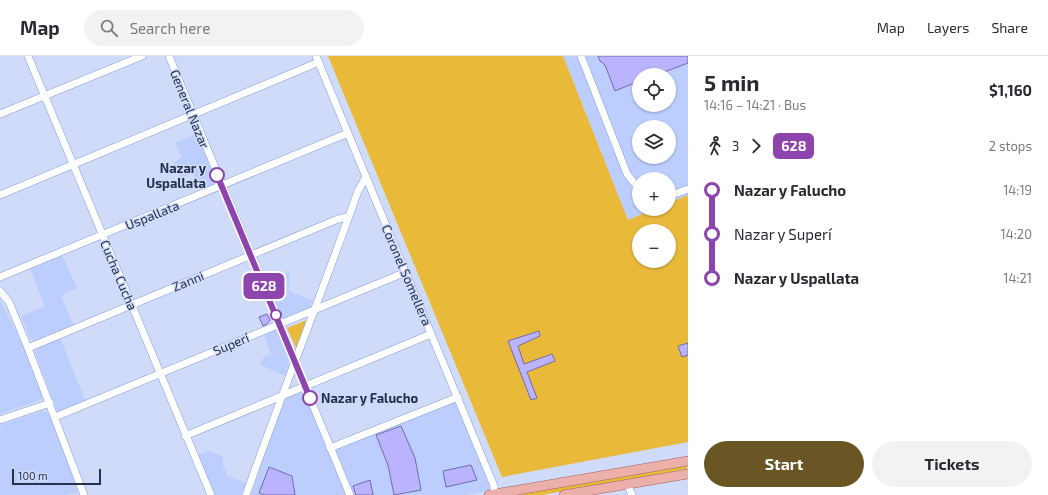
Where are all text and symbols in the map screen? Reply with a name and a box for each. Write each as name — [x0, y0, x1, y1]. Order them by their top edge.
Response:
search box — [84, 10, 364, 46]
text: Map — [20, 16, 60, 39]
icon: search — [98, 17, 120, 39]
text: Search here — [130, 19, 210, 37]
text: Map — [877, 19, 905, 36]
text: Layers — [927, 19, 969, 36]
text: Share — [991, 19, 1028, 36]
street label: General Nazar — [167, 67, 213, 151]
map controls — [632, 68, 676, 268]
button: locate — [632, 68, 676, 112]
text: 5 min — [704, 69, 760, 95]
text: $1,160 — [989, 81, 1032, 99]
text: 14:16 – 14:21 · Bus — [704, 97, 806, 113]
button: layers — [632, 120, 676, 164]
icon: walk — [704, 135, 726, 157]
icon: forward — [745, 135, 767, 157]
text: 628 — [781, 137, 806, 154]
text: 3 — [732, 138, 739, 154]
text: 2 stops — [989, 138, 1032, 154]
place label: Nazar y Uspallata — [146, 160, 207, 191]
marker: Nazar y Uspallata — [209, 167, 225, 183]
button: + — [632, 172, 676, 216]
text: Nazar y Falucho — [734, 181, 846, 199]
text: 14:19 — [1003, 182, 1032, 198]
street label: Uspallata — [123, 197, 181, 233]
street label: Coronel Somellera — [378, 222, 436, 328]
button: − — [632, 224, 676, 268]
text: Nazar y Superí — [734, 225, 832, 243]
text: 14:20 — [1001, 226, 1032, 242]
street label: Cucha Cucha — [97, 238, 141, 312]
street label: Zanni — [170, 267, 206, 295]
text: Nazar y Uspallata — [734, 269, 859, 287]
text: 14:21 — [1003, 270, 1032, 286]
line badge: 628 — [241, 273, 287, 299]
text: 628 — [251, 277, 277, 294]
unlabelled marker — [270, 309, 282, 321]
street label: Superí — [211, 329, 252, 359]
marker: Nazar y Falucho — [302, 390, 318, 406]
place label: Nazar y Falucho — [321, 390, 419, 406]
button: Start — [704, 441, 864, 487]
button: Tickets — [872, 441, 1032, 487]
scale bar — [12, 467, 101, 486]
text: 100 m — [18, 469, 48, 482]

